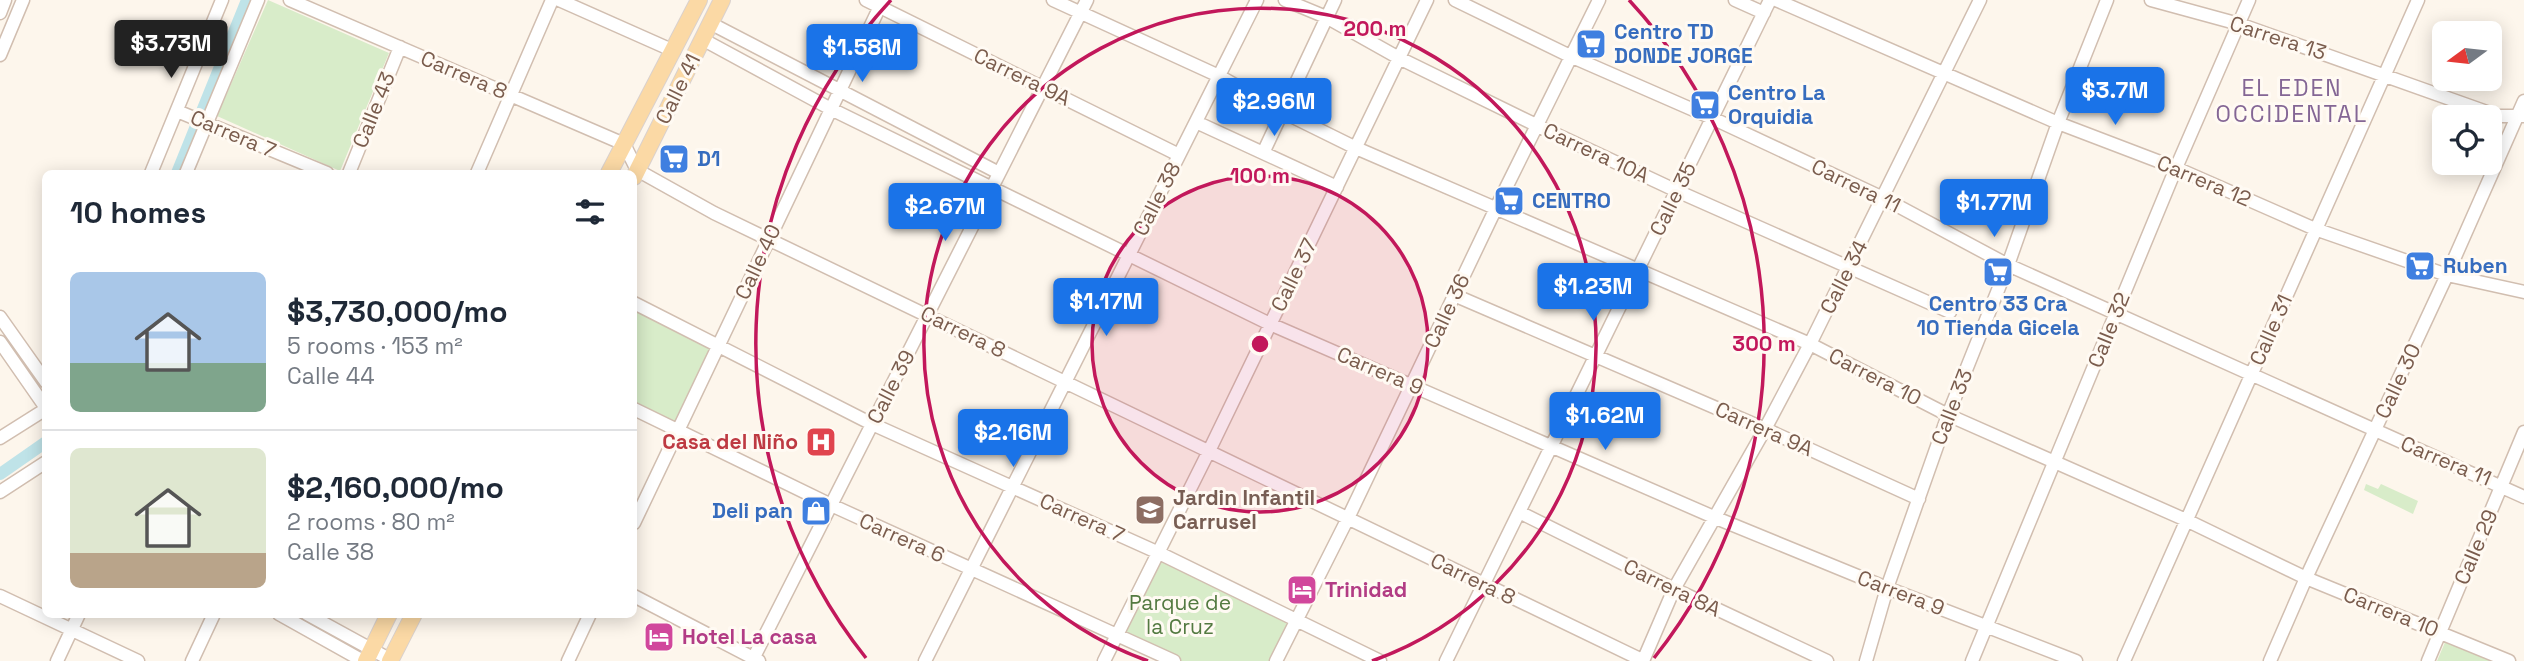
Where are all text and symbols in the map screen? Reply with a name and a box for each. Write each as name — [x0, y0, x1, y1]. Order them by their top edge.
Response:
street label: Carrera 13 — [2226, 9, 2330, 66]
text: 200 m — [1344, 15, 1406, 42]
place label: Centro TD DONDE JORGE — [1614, 18, 1753, 69]
pin: $3.73M — [114, 20, 228, 80]
north arrow — [2432, 21, 2502, 91]
map controls — [2432, 21, 2502, 175]
pin: $1.58M — [805, 24, 919, 84]
supermarket icon: Centro TD DONDE JORGE — [1574, 27, 1608, 61]
text: $3.73M — [130, 28, 212, 58]
text: $1.58M — [822, 32, 902, 62]
street label: Carrera 9A — [969, 41, 1075, 112]
street label: Carrera 8 — [417, 44, 512, 105]
street label: Calle 41 — [649, 49, 706, 128]
street label: Calle 43 — [346, 68, 401, 152]
pin: $3.7M — [2066, 68, 2164, 127]
district label: EL EDEN OCCIDENTAL — [2216, 73, 2368, 129]
text: $3.7M — [2081, 75, 2149, 105]
pin: $2.96M — [1217, 78, 1331, 138]
place label: Centro La Orquidia — [1728, 79, 1826, 130]
text: $2.96M — [1232, 86, 1316, 116]
supermarket icon: Centro La Orquidia — [1688, 88, 1722, 122]
street label: Carrera 7 — [186, 103, 280, 164]
button: locate — [2432, 105, 2502, 175]
street label: Carrera 10A — [1539, 116, 1654, 189]
supermarket icon: D1 — [657, 142, 691, 176]
place label: D1 — [697, 145, 720, 172]
street label: Carrera 12 — [2153, 149, 2255, 212]
street label: Carrera 11 — [1807, 152, 1905, 219]
street label: Calle 38 — [1126, 157, 1187, 240]
street label: Calle 35 — [1643, 157, 1702, 240]
text: 100 m — [1230, 162, 1290, 189]
pin: $1.77M — [1937, 180, 2051, 239]
pin: $2.67M — [888, 184, 1002, 243]
supermarket icon: CENTRO — [1492, 184, 1526, 218]
place label: CENTRO — [1532, 187, 1611, 214]
text: $1.77M — [1956, 187, 2032, 217]
text: $2.67M — [904, 191, 986, 221]
text: 10 homes — [70, 193, 206, 232]
icon: filters — [571, 193, 609, 231]
street label: Calle 40 — [728, 220, 787, 304]
street label: Calle 37 — [1264, 234, 1323, 316]
street label: Calle 34 — [1813, 235, 1874, 318]
supermarket icon: Ruben — [2403, 249, 2437, 283]
place label: Ruben — [2443, 252, 2508, 279]
supermarket icon: Centro 33 Cra 10 Tienda Gicela — [1981, 255, 2015, 289]
pin: $1.23M — [1536, 264, 1650, 323]
street label: Calle 36 — [1418, 269, 1476, 352]
text: $1.23M — [1553, 271, 1633, 301]
pin: $1.17M — [1049, 278, 1163, 338]
text: $1.17M — [1069, 286, 1143, 316]
street label: Calle 32 — [2081, 288, 2136, 372]
place label: Centro 33 Cra 10 Tienda Gicela — [1916, 290, 2080, 341]
street label: Calle 31 — [2243, 290, 2298, 369]
text: $3,730,000/mo — [287, 292, 508, 331]
street label: Carrera 8 — [916, 299, 1010, 364]
icon: home — [126, 300, 210, 384]
text: 300 m — [1732, 330, 1796, 357]
text: 5 rooms · 153 m² — [287, 331, 463, 361]
centre of rings — [1248, 332, 1272, 356]
street label: Calle 30 — [2368, 339, 2427, 423]
street label: Carrera 9 — [1333, 340, 1428, 401]
street label: Carrera 10 — [1824, 342, 1926, 411]
street label: Calle 39 — [861, 345, 921, 428]
text: Calle 44 — [287, 361, 375, 391]
street label: Calle 33 — [1925, 365, 1978, 449]
pin: $1.62M — [1548, 392, 1662, 452]
street label: Carrera 9A — [1711, 395, 1817, 462]
text: $1.62M — [1565, 400, 1645, 430]
pin: $2.16M — [956, 410, 1070, 469]
text: $2.16M — [974, 417, 1052, 447]
hospital icon: Casa del Niño — [804, 425, 838, 459]
place label: Casa del Niño — [662, 428, 798, 455]
street label: Carrera 11 — [2397, 429, 2496, 492]
text: $2,160,000/mo — [287, 468, 504, 507]
icon: home — [126, 476, 210, 560]
place label: Jardin Infantil Carrusel — [1173, 484, 1315, 535]
street label: Carrera 7 — [1035, 487, 1129, 548]
school or university icon: Jardin Infantil Carrusel — [1133, 493, 1167, 527]
shop icon: Deli pan — [799, 494, 833, 528]
place label: Deli pan — [712, 497, 793, 524]
street label: Calle 29 — [2448, 505, 2503, 589]
text: 2 rooms · 80 m² — [287, 507, 455, 537]
street label: Carrera 6 — [855, 507, 949, 568]
text: Calle 38 — [287, 537, 374, 567]
street label: Carrera 8 — [1426, 546, 1520, 611]
street label: Carrera 8A — [1619, 552, 1725, 623]
street label: Carrera 9 — [1854, 564, 1949, 622]
hotel icon: Trinidad — [1285, 573, 1319, 607]
place label: Trinidad — [1325, 576, 1407, 603]
street label: Carrera 10 — [2339, 580, 2443, 643]
park label: Parque de la Cruz — [1129, 589, 1231, 640]
hotel icon: Hotel La casa — [642, 620, 676, 654]
place label: Hotel La casa — [682, 623, 817, 650]

